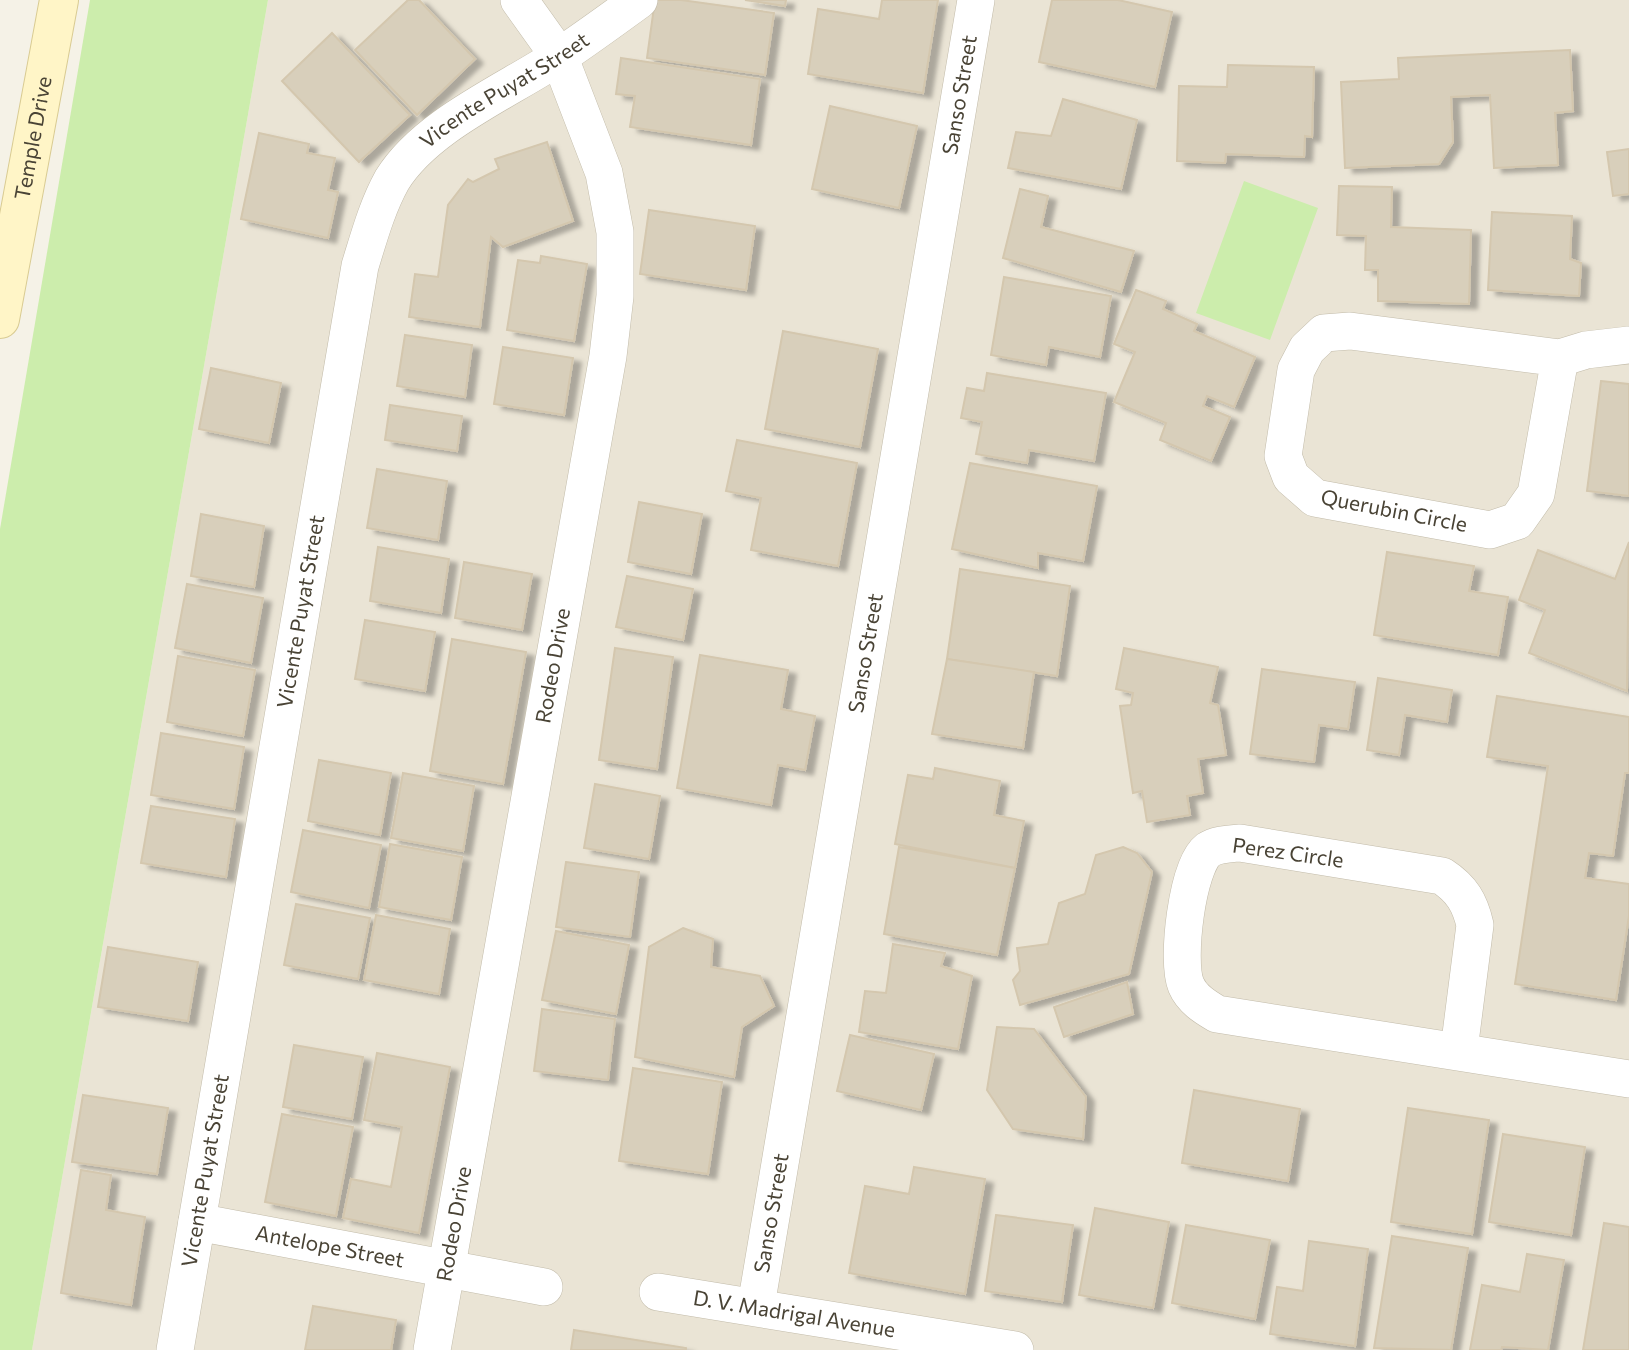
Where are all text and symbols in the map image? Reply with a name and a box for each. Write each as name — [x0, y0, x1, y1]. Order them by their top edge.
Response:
street label: Vicente Puyat Street — [414, 26, 593, 153]
street label: Sanso Street — [936, 33, 981, 157]
street label: Temple Drive — [8, 74, 56, 201]
street label: Querubin Circle — [1319, 483, 1470, 536]
street label: Vicente Puyat Street — [271, 513, 328, 710]
street label: Sanso Street — [842, 591, 887, 715]
street label: Rodeo Drive — [529, 606, 574, 725]
street label: Perez Circle — [1231, 831, 1345, 872]
street label: Vicente Puyat Street — [175, 1072, 233, 1269]
street label: Sanso Street — [748, 1151, 793, 1275]
street label: Rodeo Drive — [430, 1164, 475, 1283]
street label: Antelope Street — [253, 1219, 406, 1272]
street label: D. V. Madrigal Avenue — [692, 1284, 897, 1341]

